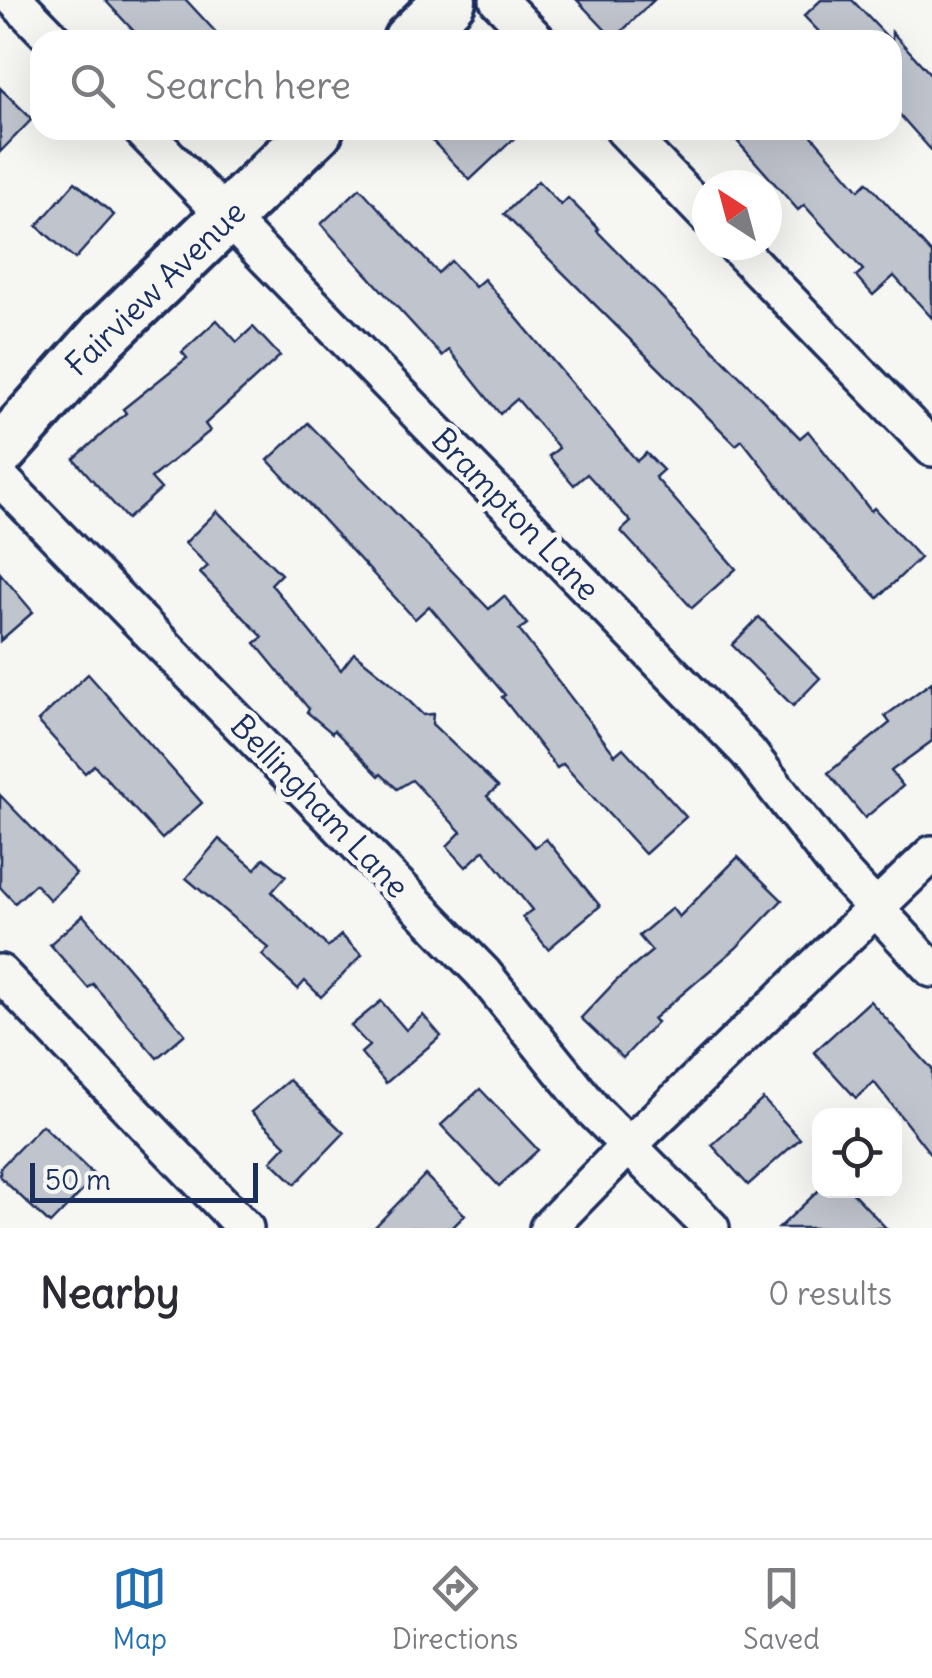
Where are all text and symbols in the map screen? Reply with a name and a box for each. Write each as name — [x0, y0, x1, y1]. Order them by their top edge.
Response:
search box — [30, 30, 902, 140]
icon: search — [65, 58, 120, 113]
text: Search here — [145, 62, 351, 109]
north arrow — [692, 170, 782, 260]
street label: Fairview Avenue — [56, 192, 254, 384]
street label: Brampton Lane — [423, 419, 609, 609]
street label: Bellingham Lane — [222, 706, 418, 906]
map controls — [812, 1108, 902, 1198]
button: locate — [812, 1108, 902, 1198]
scale bar — [30, 1158, 258, 1202]
text: 50 m — [45, 1162, 111, 1198]
text: Nearby — [40, 1267, 179, 1319]
text: 0 results — [768, 1273, 892, 1314]
tab: Map — [112, 1561, 167, 1657]
tab: Directions — [392, 1561, 518, 1657]
tab: Saved — [743, 1561, 820, 1657]

